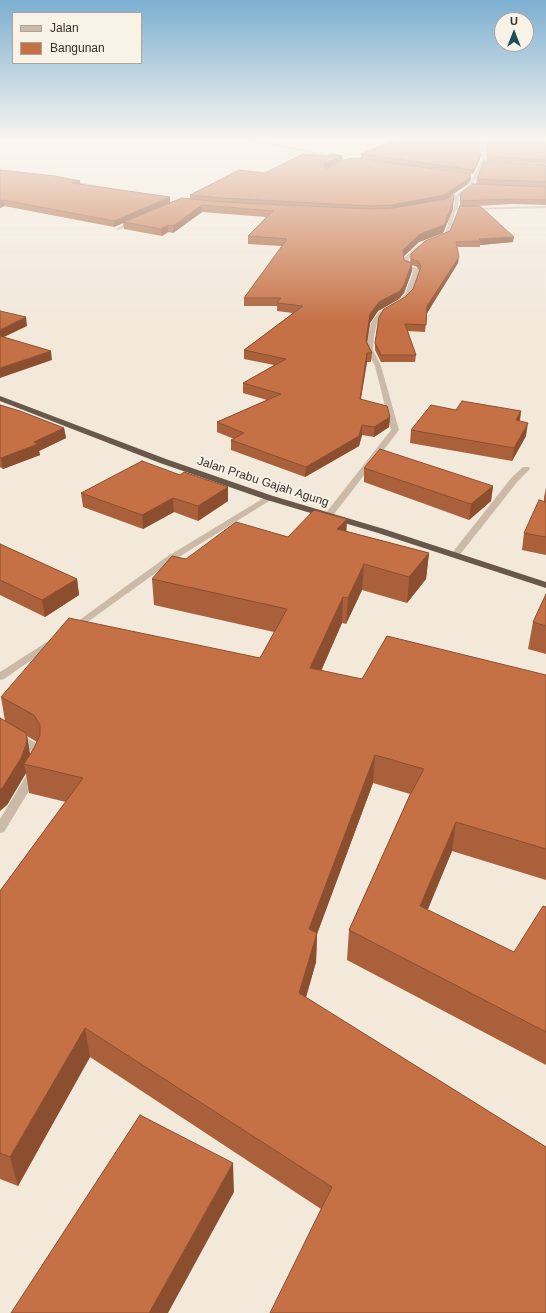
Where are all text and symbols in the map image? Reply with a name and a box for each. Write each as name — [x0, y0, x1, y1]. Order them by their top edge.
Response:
legend — [12, 12, 142, 64]
north arrow — [494, 12, 534, 52]
text: U — [510, 15, 518, 27]
text: Jalan — [50, 21, 79, 35]
text: Bangunan — [50, 41, 105, 55]
street label: Jalan Prabu Gajah Agung — [195, 454, 331, 510]

